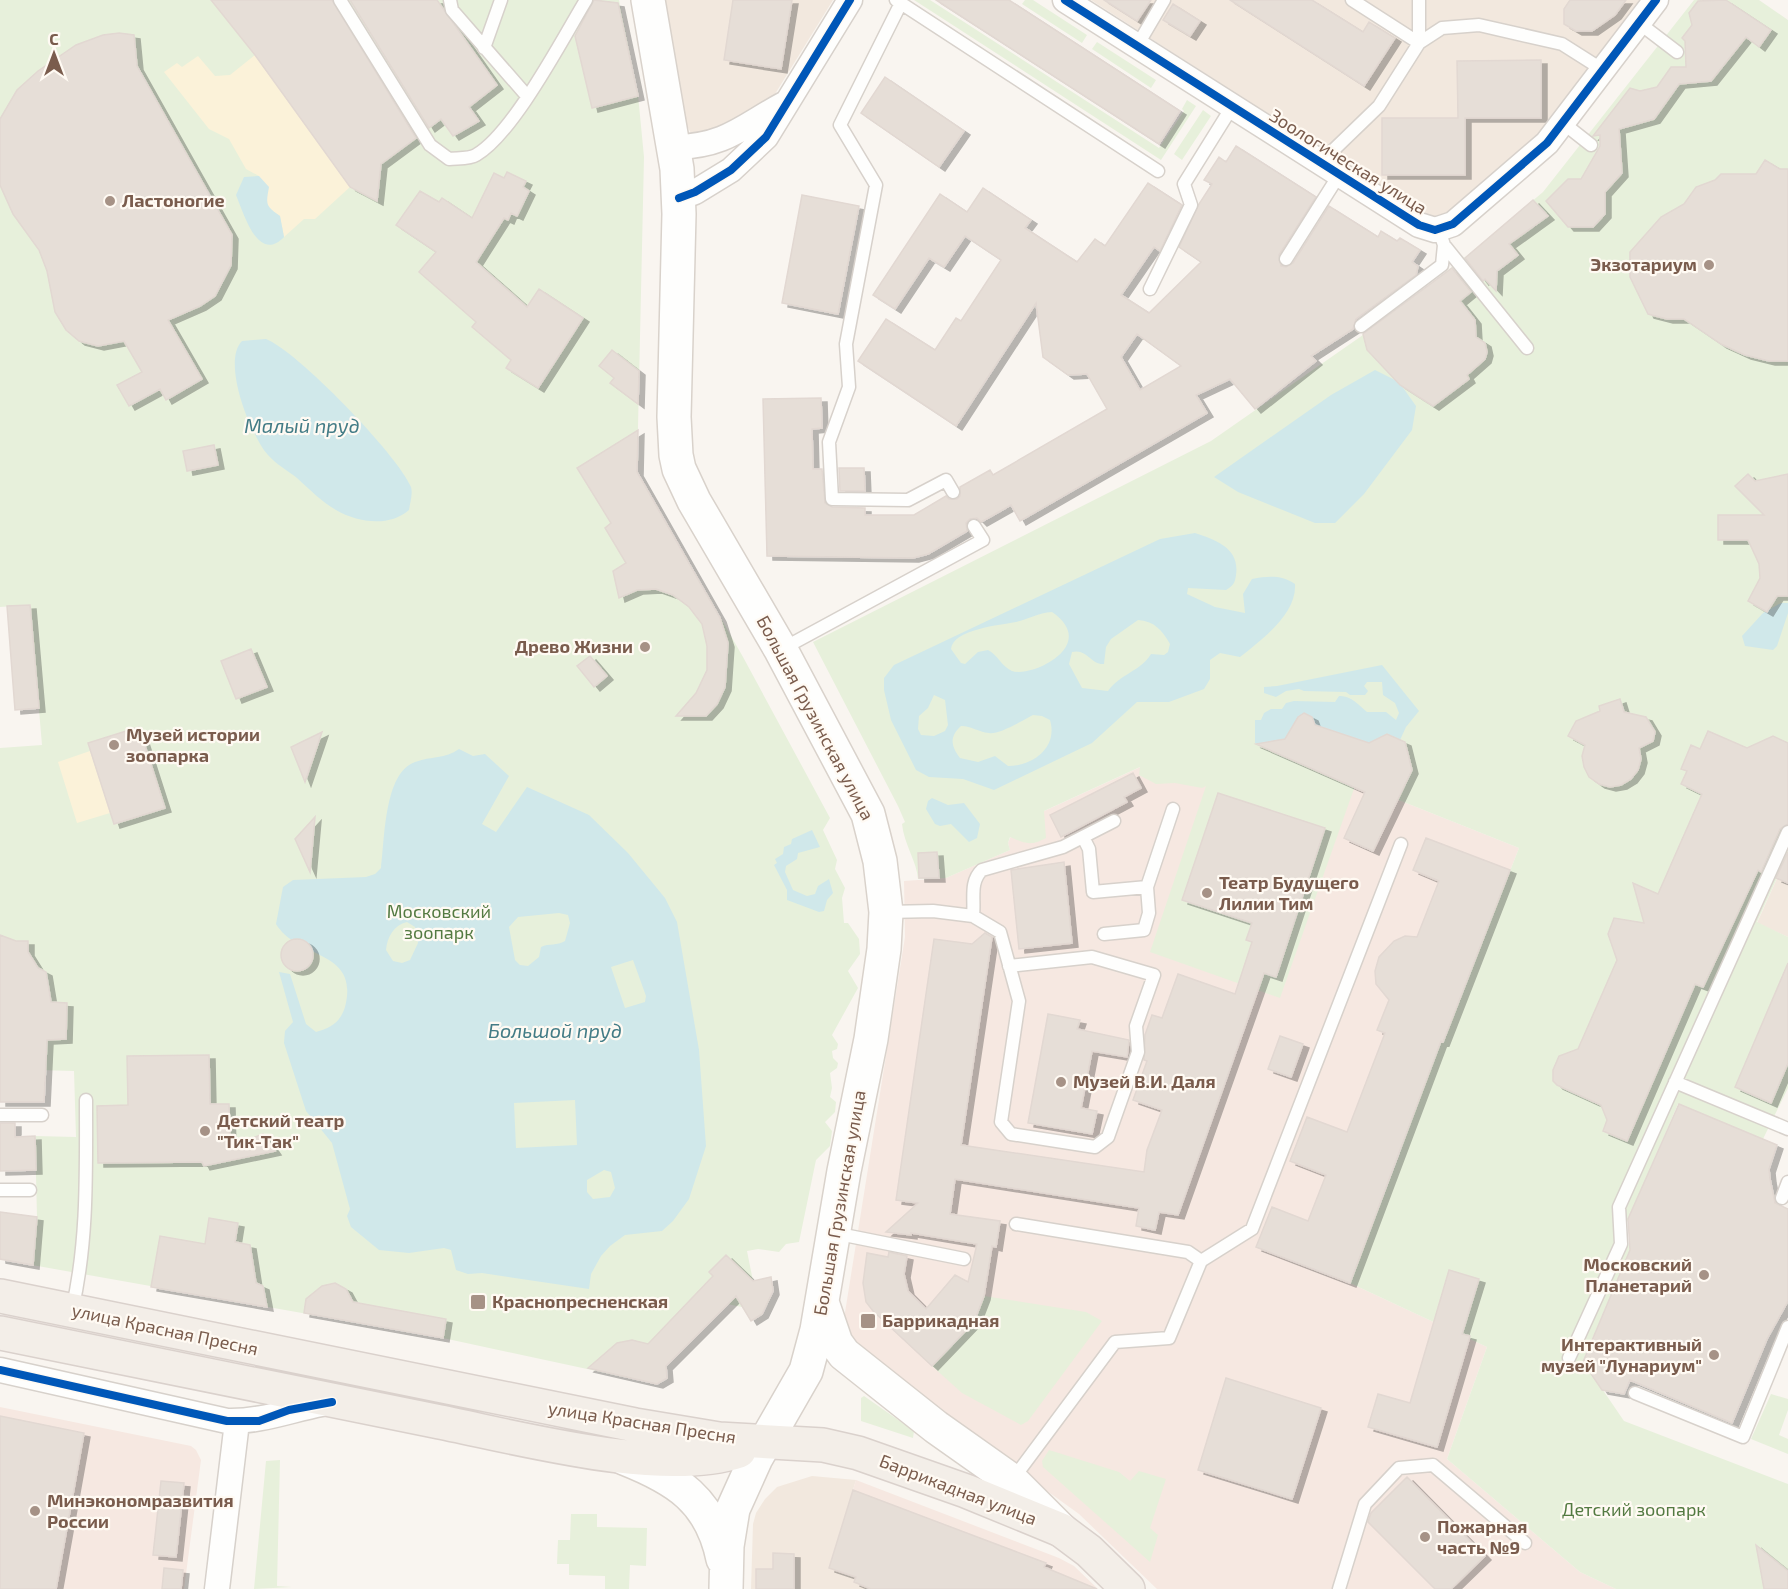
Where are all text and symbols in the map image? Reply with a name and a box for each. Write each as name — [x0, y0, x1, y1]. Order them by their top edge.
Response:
north arrow — [24, 24, 84, 84]
text: С — [49, 29, 59, 48]
street label: Зоологическая улица — [1266, 104, 1431, 219]
place label: Ластоногие — [122, 189, 225, 211]
marker: Ластоногие — [103, 194, 117, 208]
place label: Экзотариум — [1591, 253, 1697, 275]
marker: Экзотариум — [1702, 258, 1716, 272]
water label: Малый пруд — [244, 413, 360, 437]
street label: Большая Грузинская улица — [753, 611, 879, 824]
place label: Древо Жизни — [515, 635, 633, 657]
marker: Древо Жизни — [638, 640, 652, 654]
place label: Музей истории зоопарка — [126, 723, 260, 766]
marker: Музей истории зоопарка — [107, 738, 121, 752]
place label: Театр Будущего Лилии Тим — [1219, 871, 1359, 914]
marker: Театр Будущего Лилии Тим — [1200, 886, 1214, 900]
park label: Московский зоопарк — [387, 900, 491, 943]
water label: Большой пруд — [488, 1018, 622, 1042]
place label: Музей В.И. Даля — [1073, 1070, 1216, 1092]
marker: Музей В.И. Даля — [1054, 1075, 1068, 1089]
street label: Большая Грузинская улица — [808, 1088, 870, 1317]
place label: Детский театр "Тик-Так" — [217, 1109, 344, 1152]
marker: Детский театр "Тик-Так" — [198, 1124, 212, 1138]
place label: Московский Планетарий — [1583, 1253, 1692, 1296]
marker: Московский Планетарий — [1697, 1268, 1711, 1282]
place label: Краснопресненская — [492, 1290, 668, 1312]
marker: Краснопресненская — [469, 1293, 487, 1311]
street label: улица Красная Пресня — [70, 1299, 260, 1360]
place label: Баррикадная — [882, 1309, 999, 1331]
marker: Баррикадная — [859, 1312, 877, 1330]
place label: Интерактивный музей "Лунариум" — [1541, 1333, 1702, 1376]
marker: Интерактивный музей "Лунариум" — [1707, 1348, 1721, 1362]
street label: улица Красная Пресня — [547, 1396, 738, 1448]
street label: Баррикадная улица — [877, 1449, 1040, 1529]
place label: Минэкономразвития России — [47, 1489, 234, 1532]
park label: Детский зоопарк — [1562, 1498, 1706, 1520]
marker: Минэкономразвития России — [28, 1504, 42, 1518]
place label: Пожарная часть №9 — [1437, 1515, 1527, 1558]
marker: Пожарная часть №9 — [1418, 1530, 1432, 1544]

